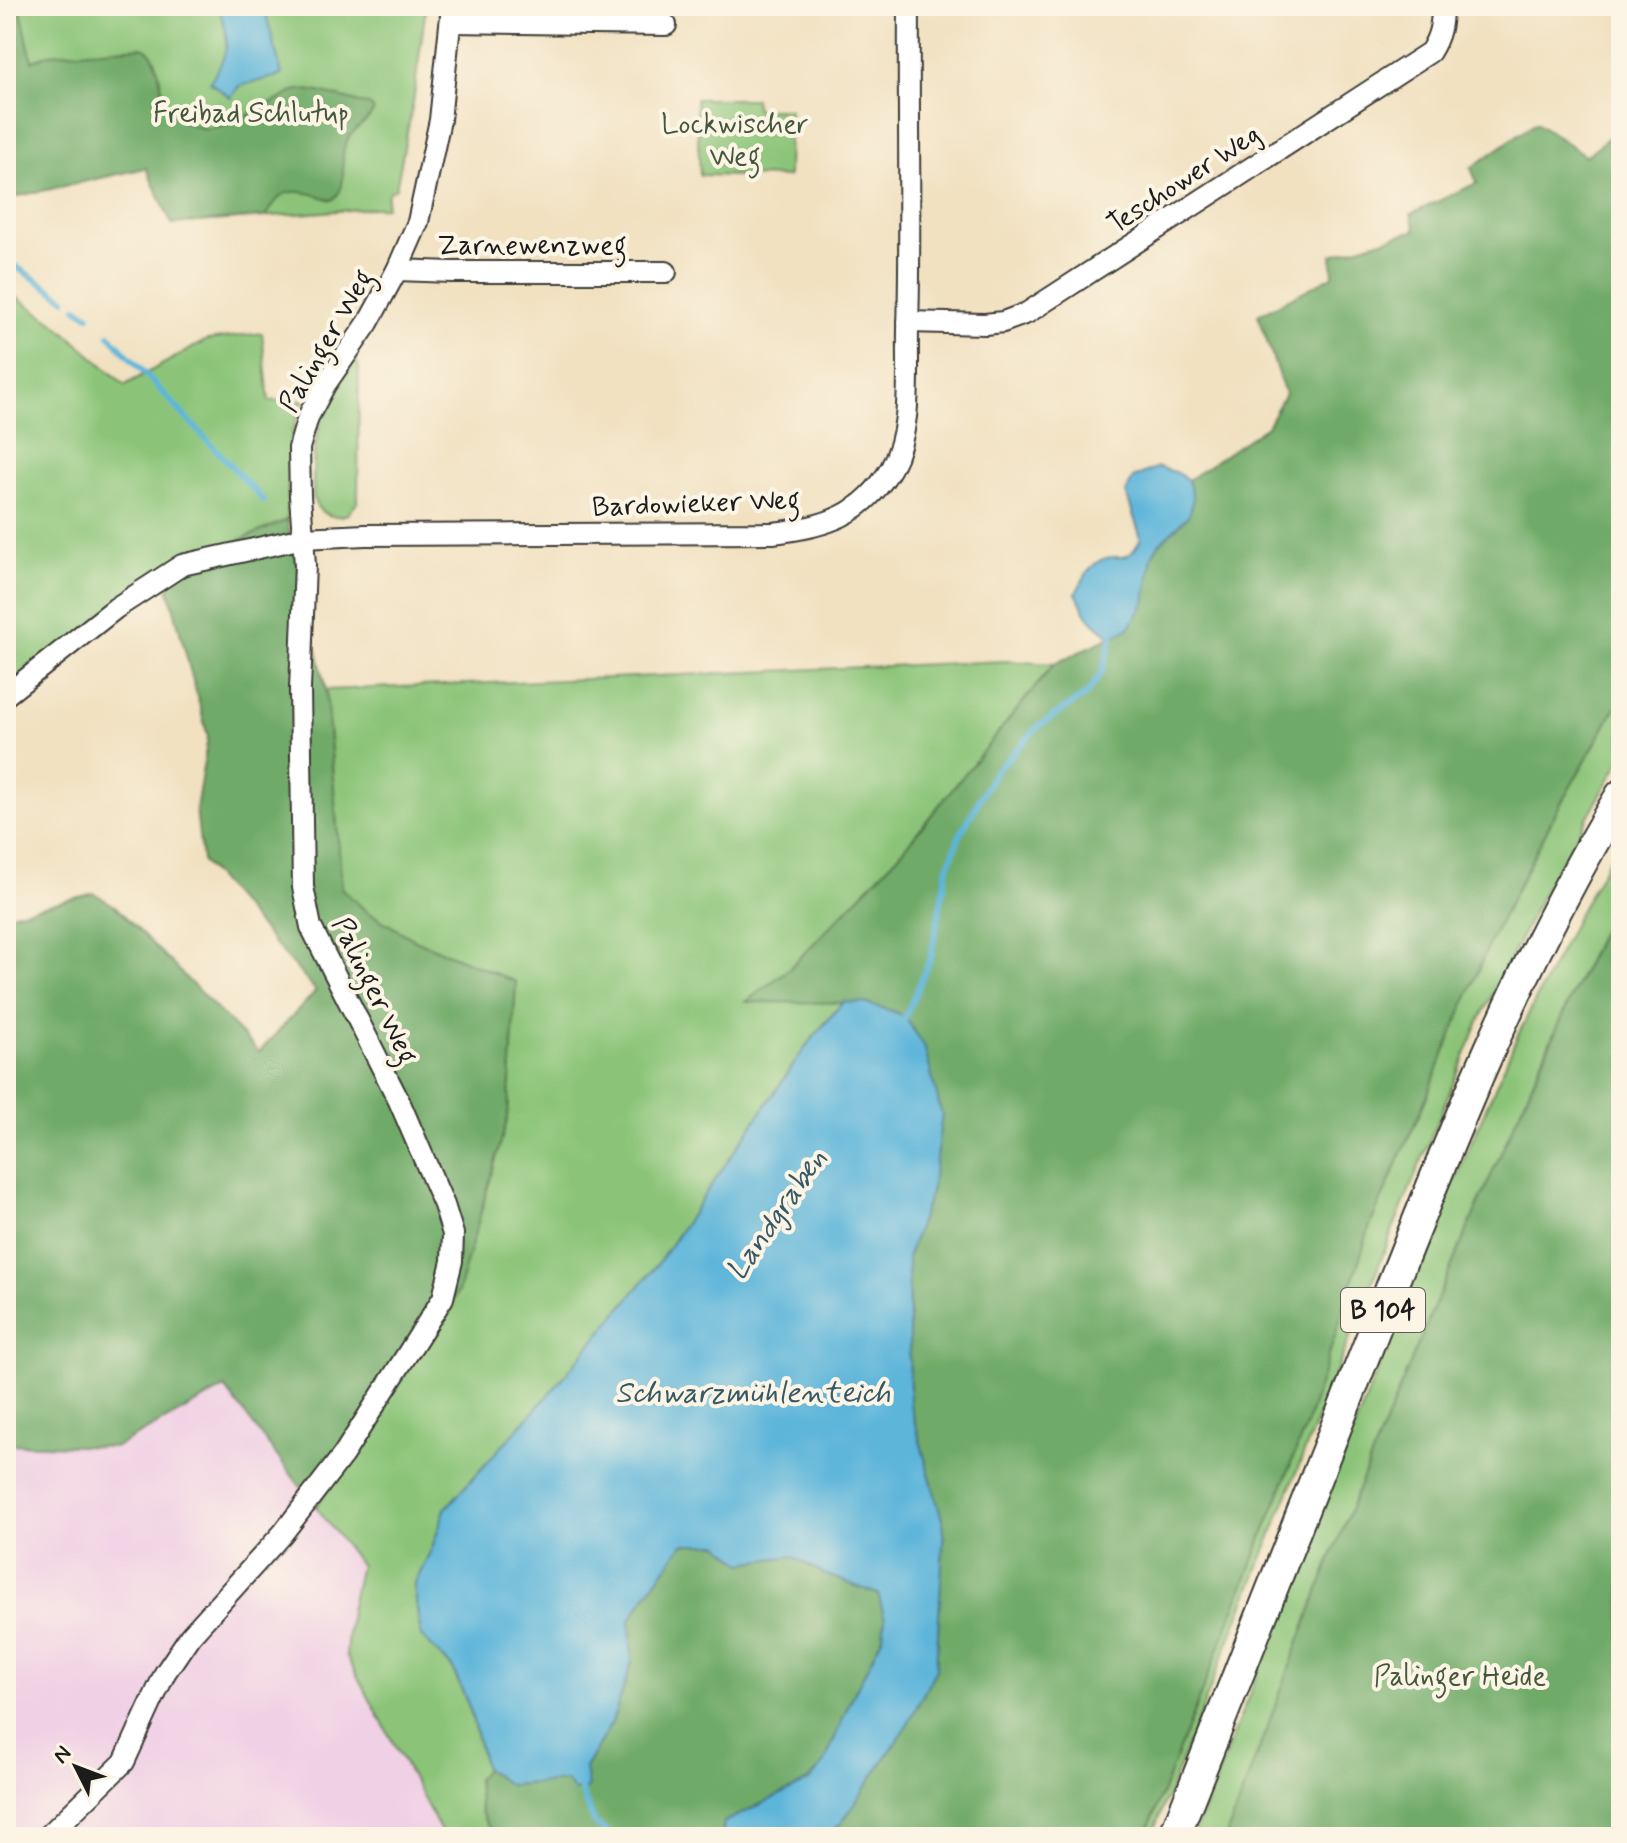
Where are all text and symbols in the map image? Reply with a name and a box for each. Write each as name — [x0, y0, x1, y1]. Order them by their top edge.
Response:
park label: Freibad Schlutup — [153, 96, 349, 133]
park label: Lockwischer Weg — [661, 107, 809, 179]
street label: Teschower Weg — [1101, 117, 1268, 243]
street label: Zarnewenzweg — [437, 228, 627, 268]
street label: Palinger Weg — [271, 263, 386, 421]
street label: Bardowieker Weg — [591, 482, 801, 530]
street label: Palinger Weg — [320, 911, 425, 1072]
water label: Landgraben — [718, 1142, 837, 1289]
road number: B 104 — [1341, 1288, 1425, 1332]
water label: Schwarzmühlenteich — [615, 1374, 891, 1413]
park label: Palinger Heide — [1374, 1659, 1546, 1699]
north arrow — [36, 1727, 116, 1807]
text: N — [47, 1740, 78, 1770]

